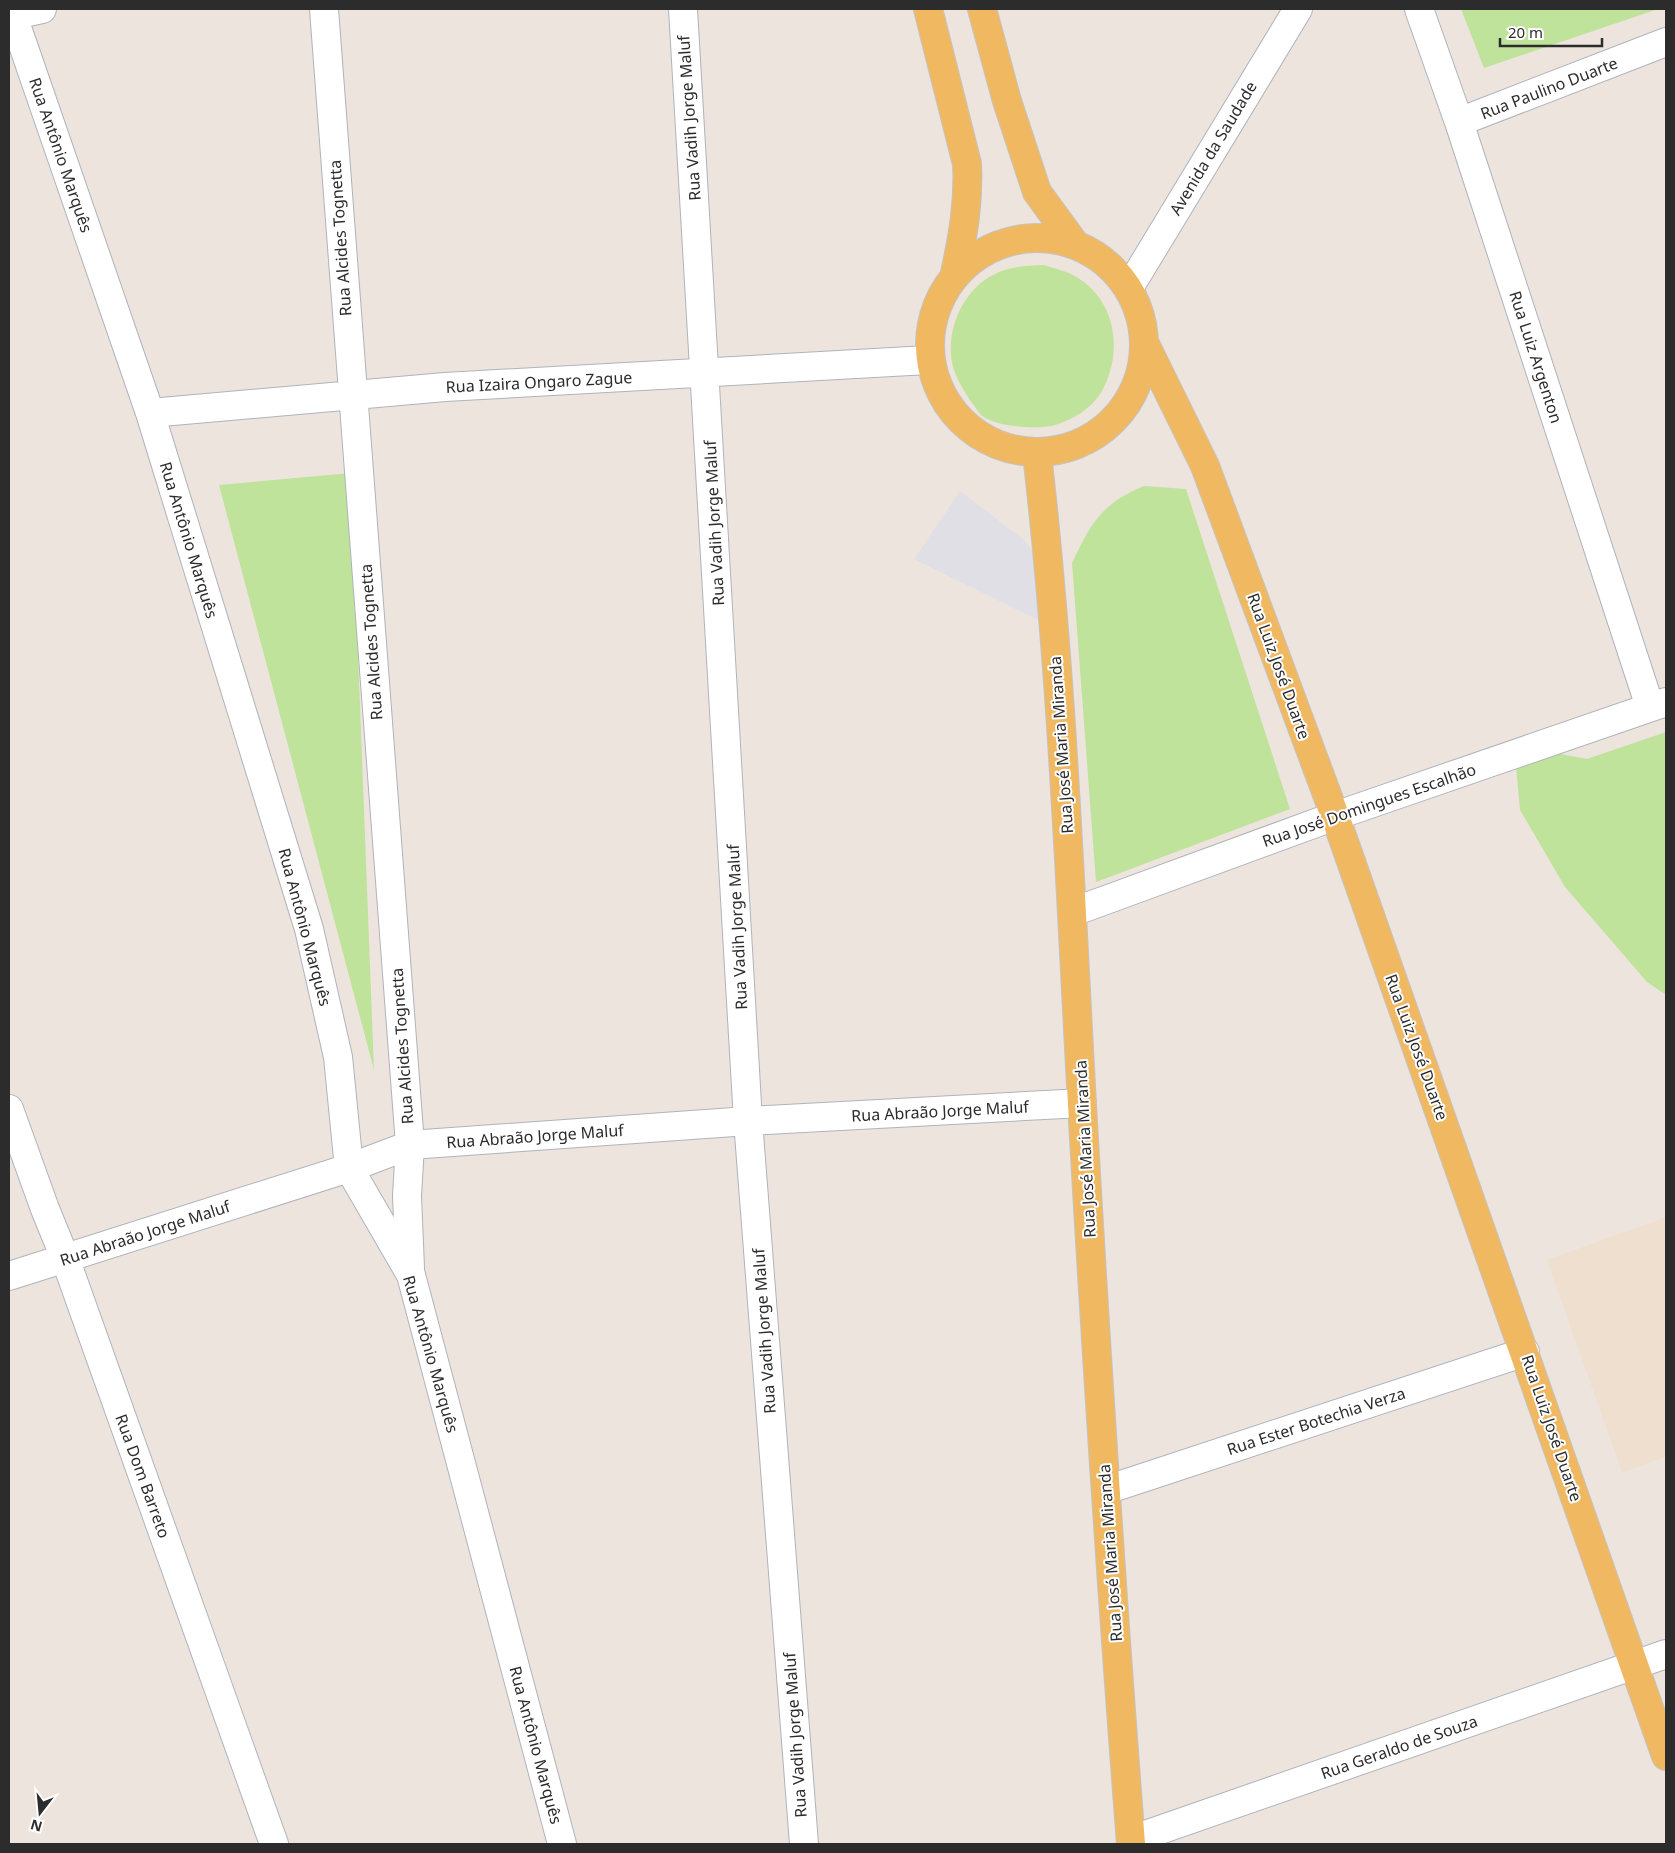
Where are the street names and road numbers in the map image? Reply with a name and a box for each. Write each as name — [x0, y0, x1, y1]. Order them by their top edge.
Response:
street label: Rua Vadih Jorge Maluf — [672, 33, 706, 201]
street label: Rua Paulino Duarte — [1477, 52, 1621, 124]
street label: Rua Antônio Marquês — [24, 75, 98, 235]
street label: Avenida da Saudade — [1164, 77, 1262, 219]
street label: Rua Alcides Tognetta — [324, 159, 356, 317]
street label: Rua Luiz Argenton — [1504, 288, 1568, 426]
street label: Rua Izaira Ongaro Zague — [445, 366, 633, 398]
street label: Rua Vadih Jorge Maluf — [699, 438, 729, 606]
street label: Rua Antônio Marquês — [155, 459, 223, 621]
street label: Rua Alcides Tognetta — [355, 563, 387, 721]
street label: Rua Luiz José Duarte — [1242, 590, 1316, 742]
street label: Rua José Maria Miranda — [1044, 656, 1078, 834]
street label: Rua José Domingues Escalhão — [1259, 758, 1479, 852]
street label: Rua Vadih Jorge Maluf — [722, 842, 752, 1010]
street label: Rua Antônio Marquês — [273, 846, 337, 1008]
street label: Rua Alcides Tognetta — [386, 967, 418, 1125]
street label: Rua Luiz José Duarte — [1380, 971, 1454, 1123]
street label: Rua José Maria Miranda — [1069, 1060, 1101, 1238]
street label: Rua Abraão Jorge Maluf — [851, 1095, 1031, 1127]
street label: Rua Abraão Jorge Maluf — [446, 1119, 626, 1153]
street label: Rua Abraão Jorge Maluf — [57, 1195, 234, 1271]
street label: Rua Vadih Jorge Maluf — [747, 1246, 781, 1414]
street label: Rua Antônio Marquês — [398, 1273, 464, 1435]
street label: Rua Luiz José Duarte — [1517, 1352, 1587, 1504]
street label: Rua Ester Botechia Verza — [1224, 1382, 1408, 1460]
street label: Rua Dom Barreto — [110, 1411, 176, 1541]
street label: Rua José Maria Miranda — [1093, 1464, 1127, 1642]
street label: Rua Vadih Jorge Maluf — [778, 1650, 812, 1818]
street label: Rua Antônio Marquês — [504, 1664, 568, 1826]
street label: Rua Geraldo de Souza — [1318, 1710, 1480, 1784]

